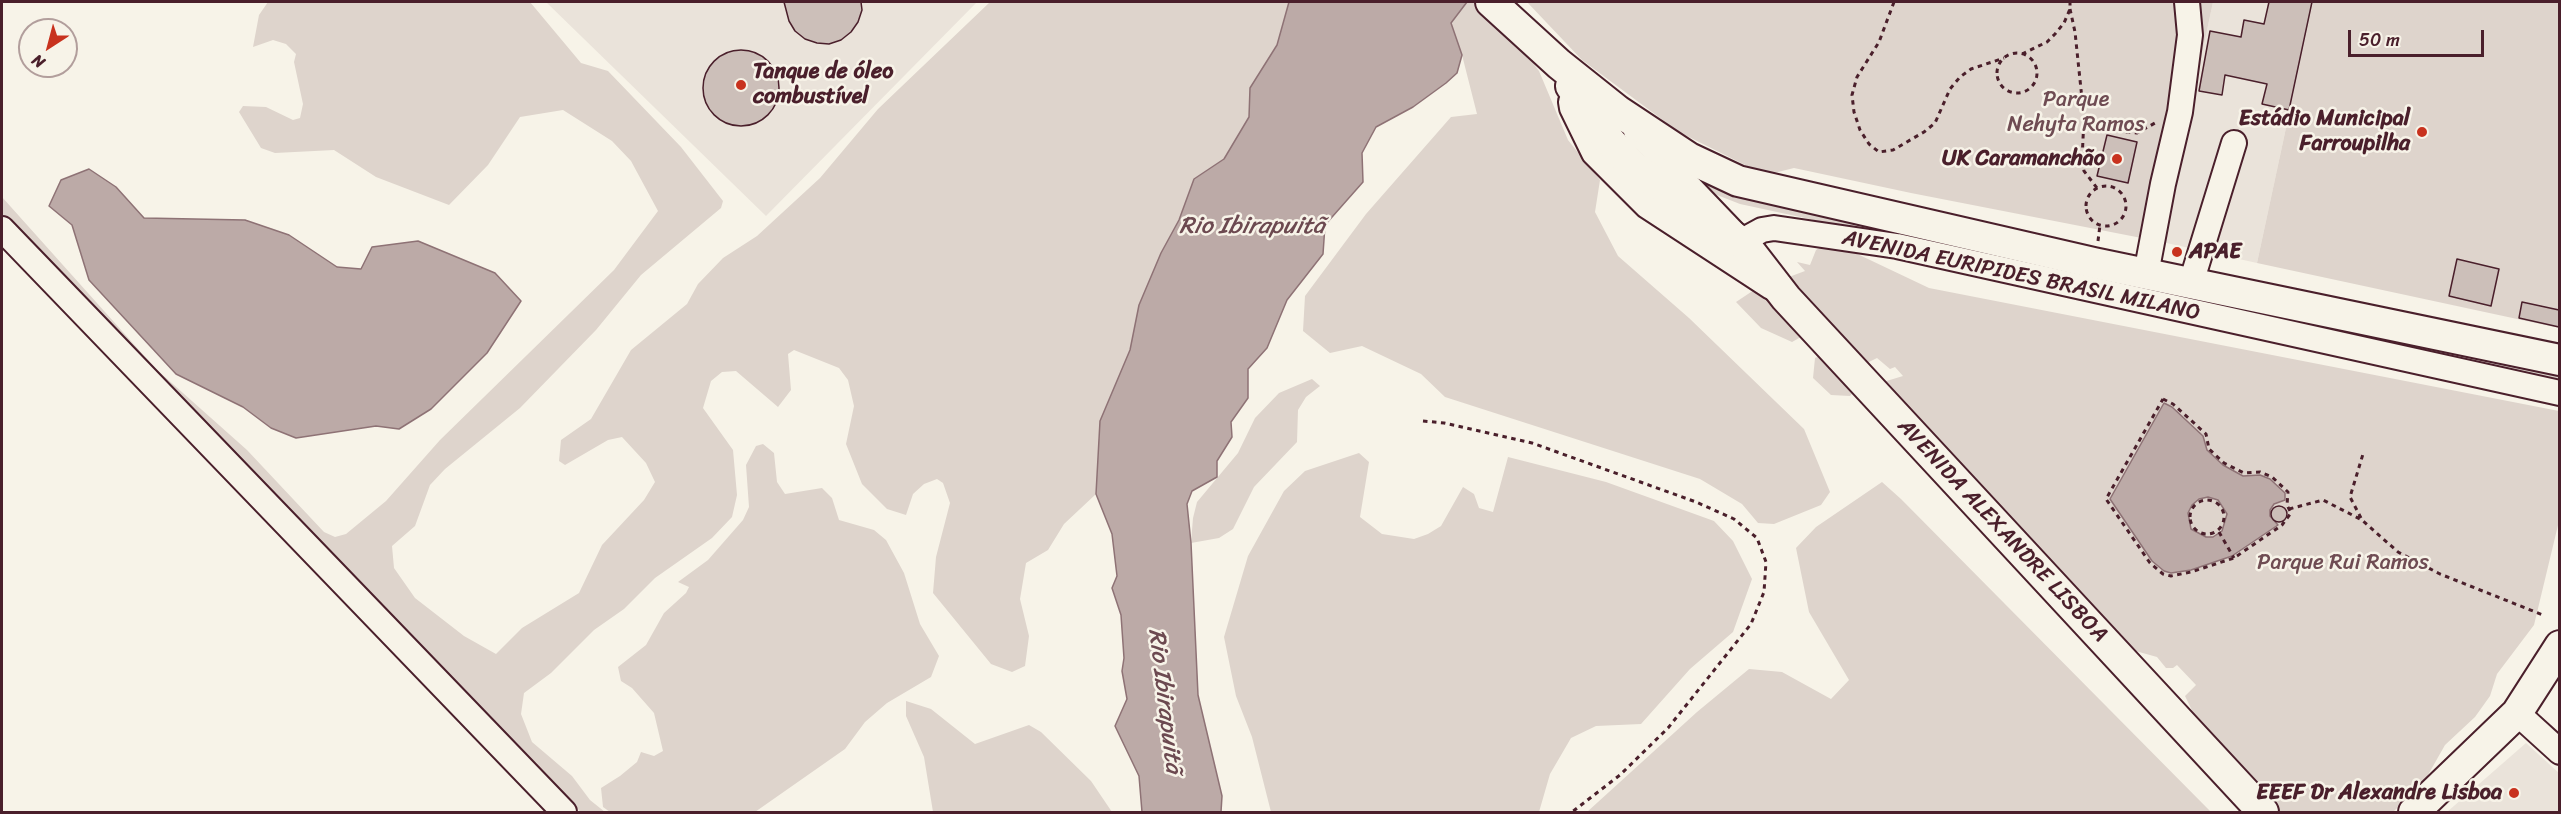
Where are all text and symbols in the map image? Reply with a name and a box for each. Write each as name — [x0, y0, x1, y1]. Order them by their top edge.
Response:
north arrow — [18, 18, 78, 78]
scale bar — [2351, 18, 2488, 56]
text: 50 m — [2359, 24, 2400, 56]
text: N — [25, 46, 51, 76]
place label: Tanque de óleo combustível — [753, 59, 894, 110]
marker: Tanque de óleo combustível — [734, 78, 748, 92]
park label: Parque Nehyta Ramos — [2007, 87, 2145, 138]
place label: Estádio Municipal Farroupilha — [2239, 106, 2410, 158]
marker: Estádio Municipal Farroupilha — [2415, 125, 2429, 139]
place label: UK Caramanchão — [1942, 146, 2105, 172]
marker: UK Caramanchão — [2110, 152, 2124, 166]
water label: Rio Ibirapuitã — [1179, 213, 1325, 241]
street label: AVENIDA EURIPIDES BRASIL MILANO — [1840, 225, 2202, 327]
place label: APAE — [2189, 239, 2241, 265]
marker: APAE — [2170, 245, 2184, 259]
street label: AVENIDA ALEXANDRE LISBOA — [1891, 414, 2113, 648]
park label: Parque Rui Ramos — [2257, 550, 2429, 576]
water label: Rio Ibirapuitã — [1141, 627, 1187, 775]
place label: EEEF Dr Alexandre Lisboa — [2256, 780, 2502, 806]
marker: EEEF Dr Alexandre Lisboa — [2507, 786, 2521, 800]

